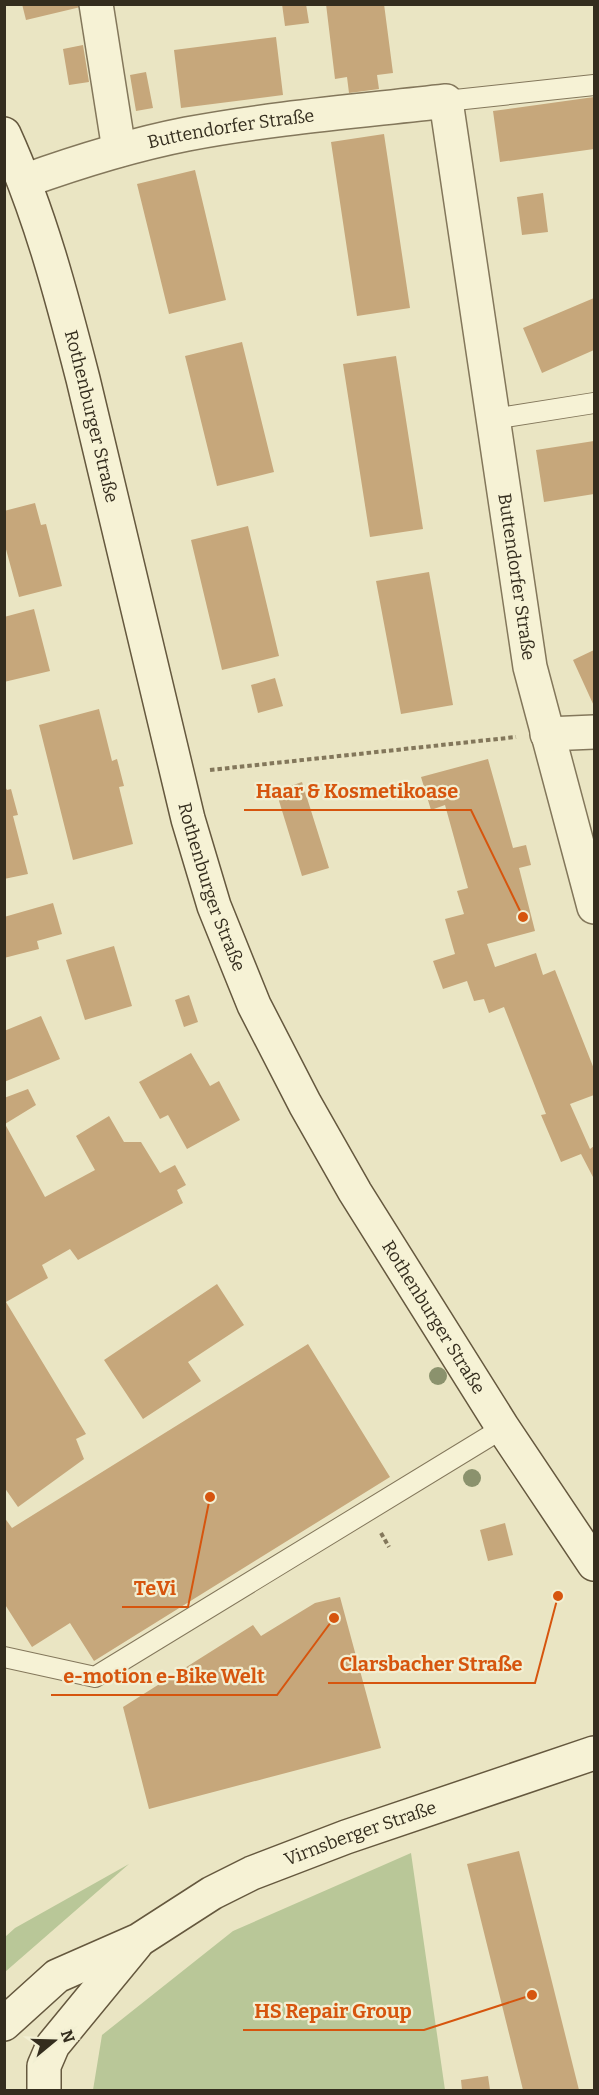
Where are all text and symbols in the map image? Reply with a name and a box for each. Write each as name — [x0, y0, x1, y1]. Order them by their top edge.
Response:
street label: Buttendorfer Straße — [145, 105, 315, 153]
street label: Rothenburger Straße — [60, 328, 123, 505]
street label: Buttendorfer Straße — [493, 492, 540, 662]
callout: Haar & Kosmetikoase — [244, 772, 471, 810]
text: Haar & Kosmetikoase — [256, 779, 458, 803]
street label: Rothenburger Straße — [173, 800, 250, 975]
street label: Rothenburger Straße — [377, 1236, 490, 1398]
callout: TeVi — [122, 1569, 188, 1607]
text: TeVi — [134, 1576, 177, 1600]
callout: Clarsbacher Straße — [328, 1645, 535, 1683]
text: Clarsbacher Straße — [339, 1652, 523, 1676]
callout: e-motion e-Bike Welt — [51, 1657, 277, 1695]
text: e-motion e-Bike Welt — [63, 1664, 265, 1688]
street label: Virnsberger Straße — [281, 1796, 439, 1871]
callout: HS Repair Group — [243, 1992, 424, 2030]
text: HS Repair Group — [254, 1999, 412, 2023]
north arrow — [24, 2011, 84, 2071]
text: N — [57, 2027, 79, 2045]

